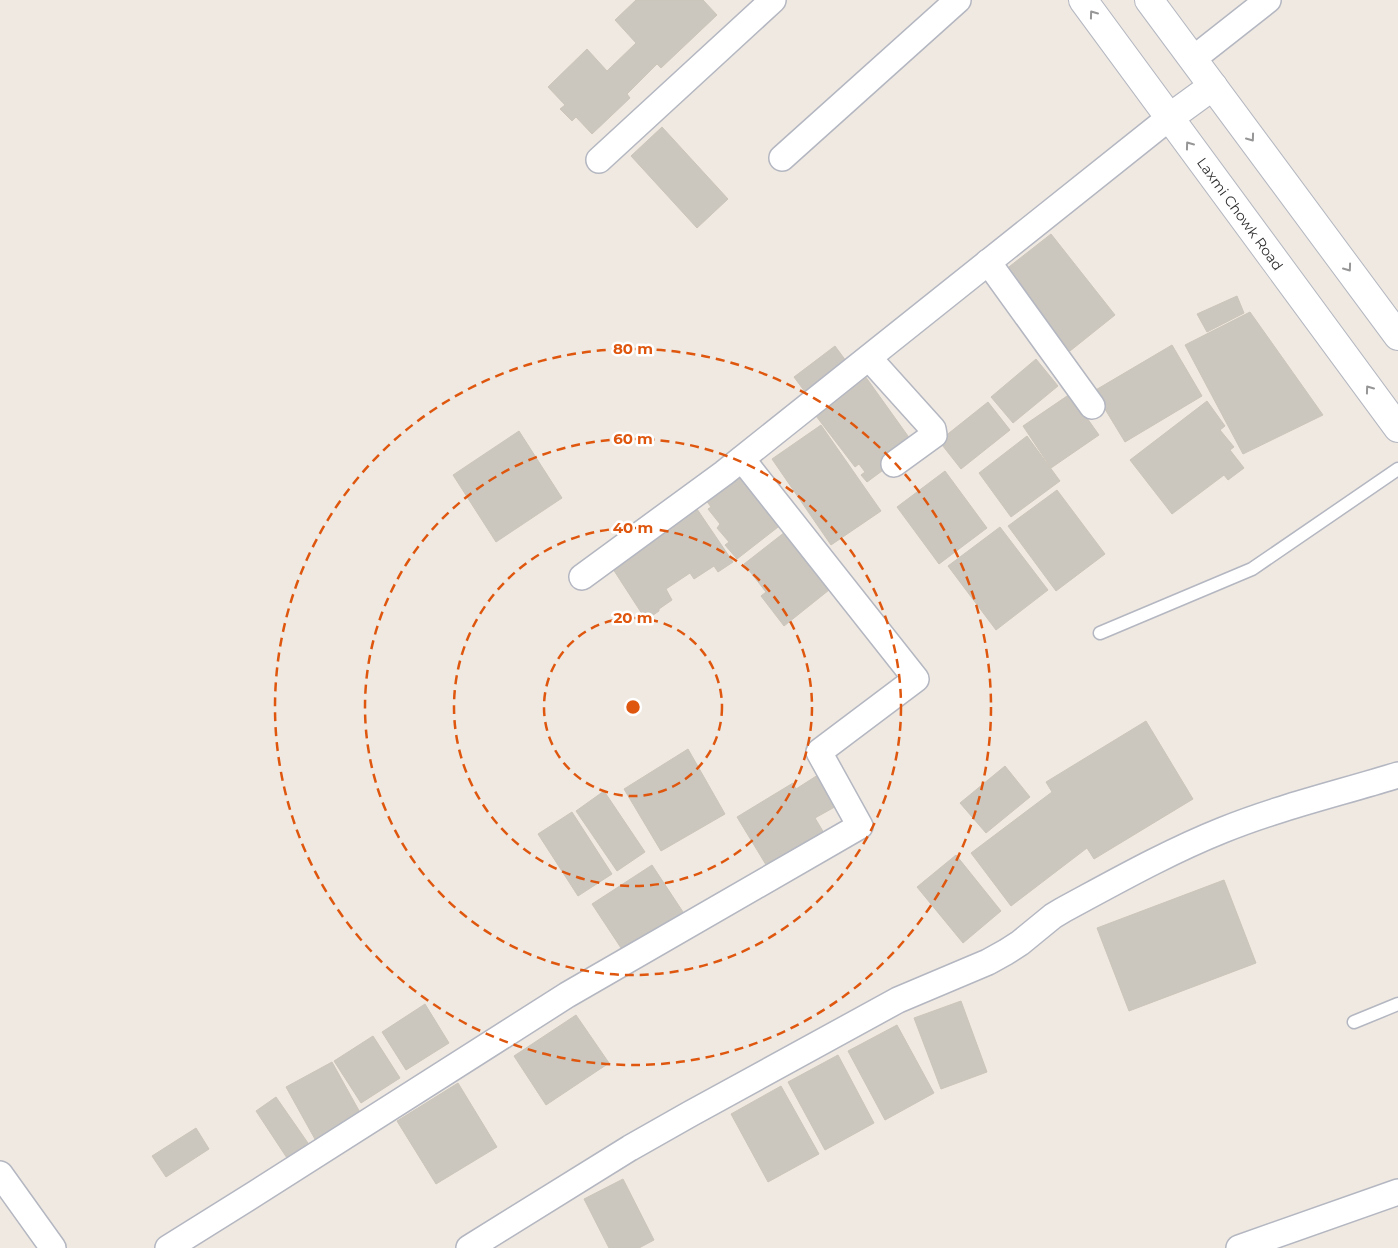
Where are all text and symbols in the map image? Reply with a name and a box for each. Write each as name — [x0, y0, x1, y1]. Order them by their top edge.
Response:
one-way arrow — [1090, 11, 1099, 20]
one-way arrow — [1245, 132, 1254, 142]
one-way arrow — [1186, 142, 1196, 151]
street label: Laxmi Chowk Road — [1193, 154, 1287, 274]
one-way arrow — [1342, 262, 1350, 271]
text: 80 m — [613, 339, 653, 358]
one-way arrow — [1366, 385, 1375, 395]
text: 60 m — [613, 429, 653, 448]
text: 40 m — [613, 518, 653, 537]
text: 20 m — [613, 608, 653, 627]
centre of rings — [624, 698, 642, 716]

